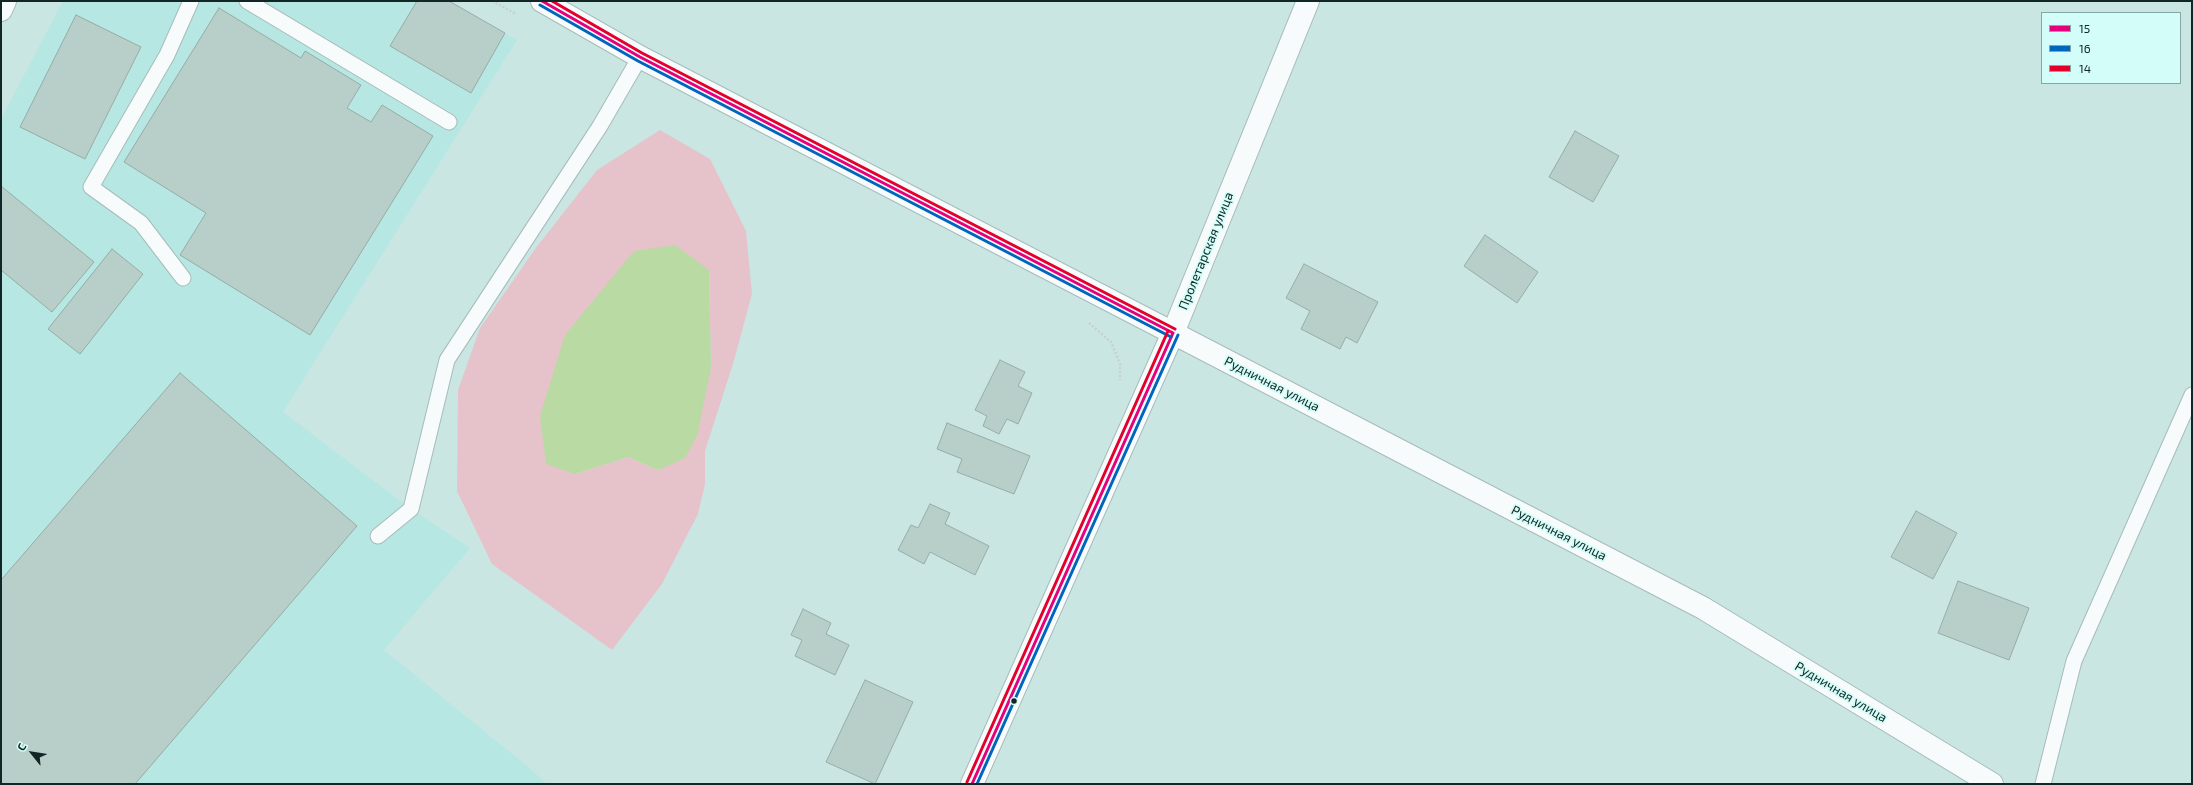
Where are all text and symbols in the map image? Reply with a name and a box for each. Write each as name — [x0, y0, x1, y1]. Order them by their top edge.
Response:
legend — [2041, 12, 2181, 84]
text: 15 — [2079, 21, 2090, 35]
text: 16 — [2079, 41, 2091, 55]
text: 14 — [2079, 61, 2091, 75]
street label: Пролетарская улица — [1175, 190, 1237, 312]
street label: Рудничная улица — [1222, 353, 1322, 415]
street label: Рудничная улица — [1509, 502, 1609, 564]
street label: Рудничная улица — [1792, 658, 1890, 726]
unlabelled marker — [1009, 696, 1019, 706]
north arrow — [12, 733, 52, 773]
text: С — [14, 741, 28, 753]

